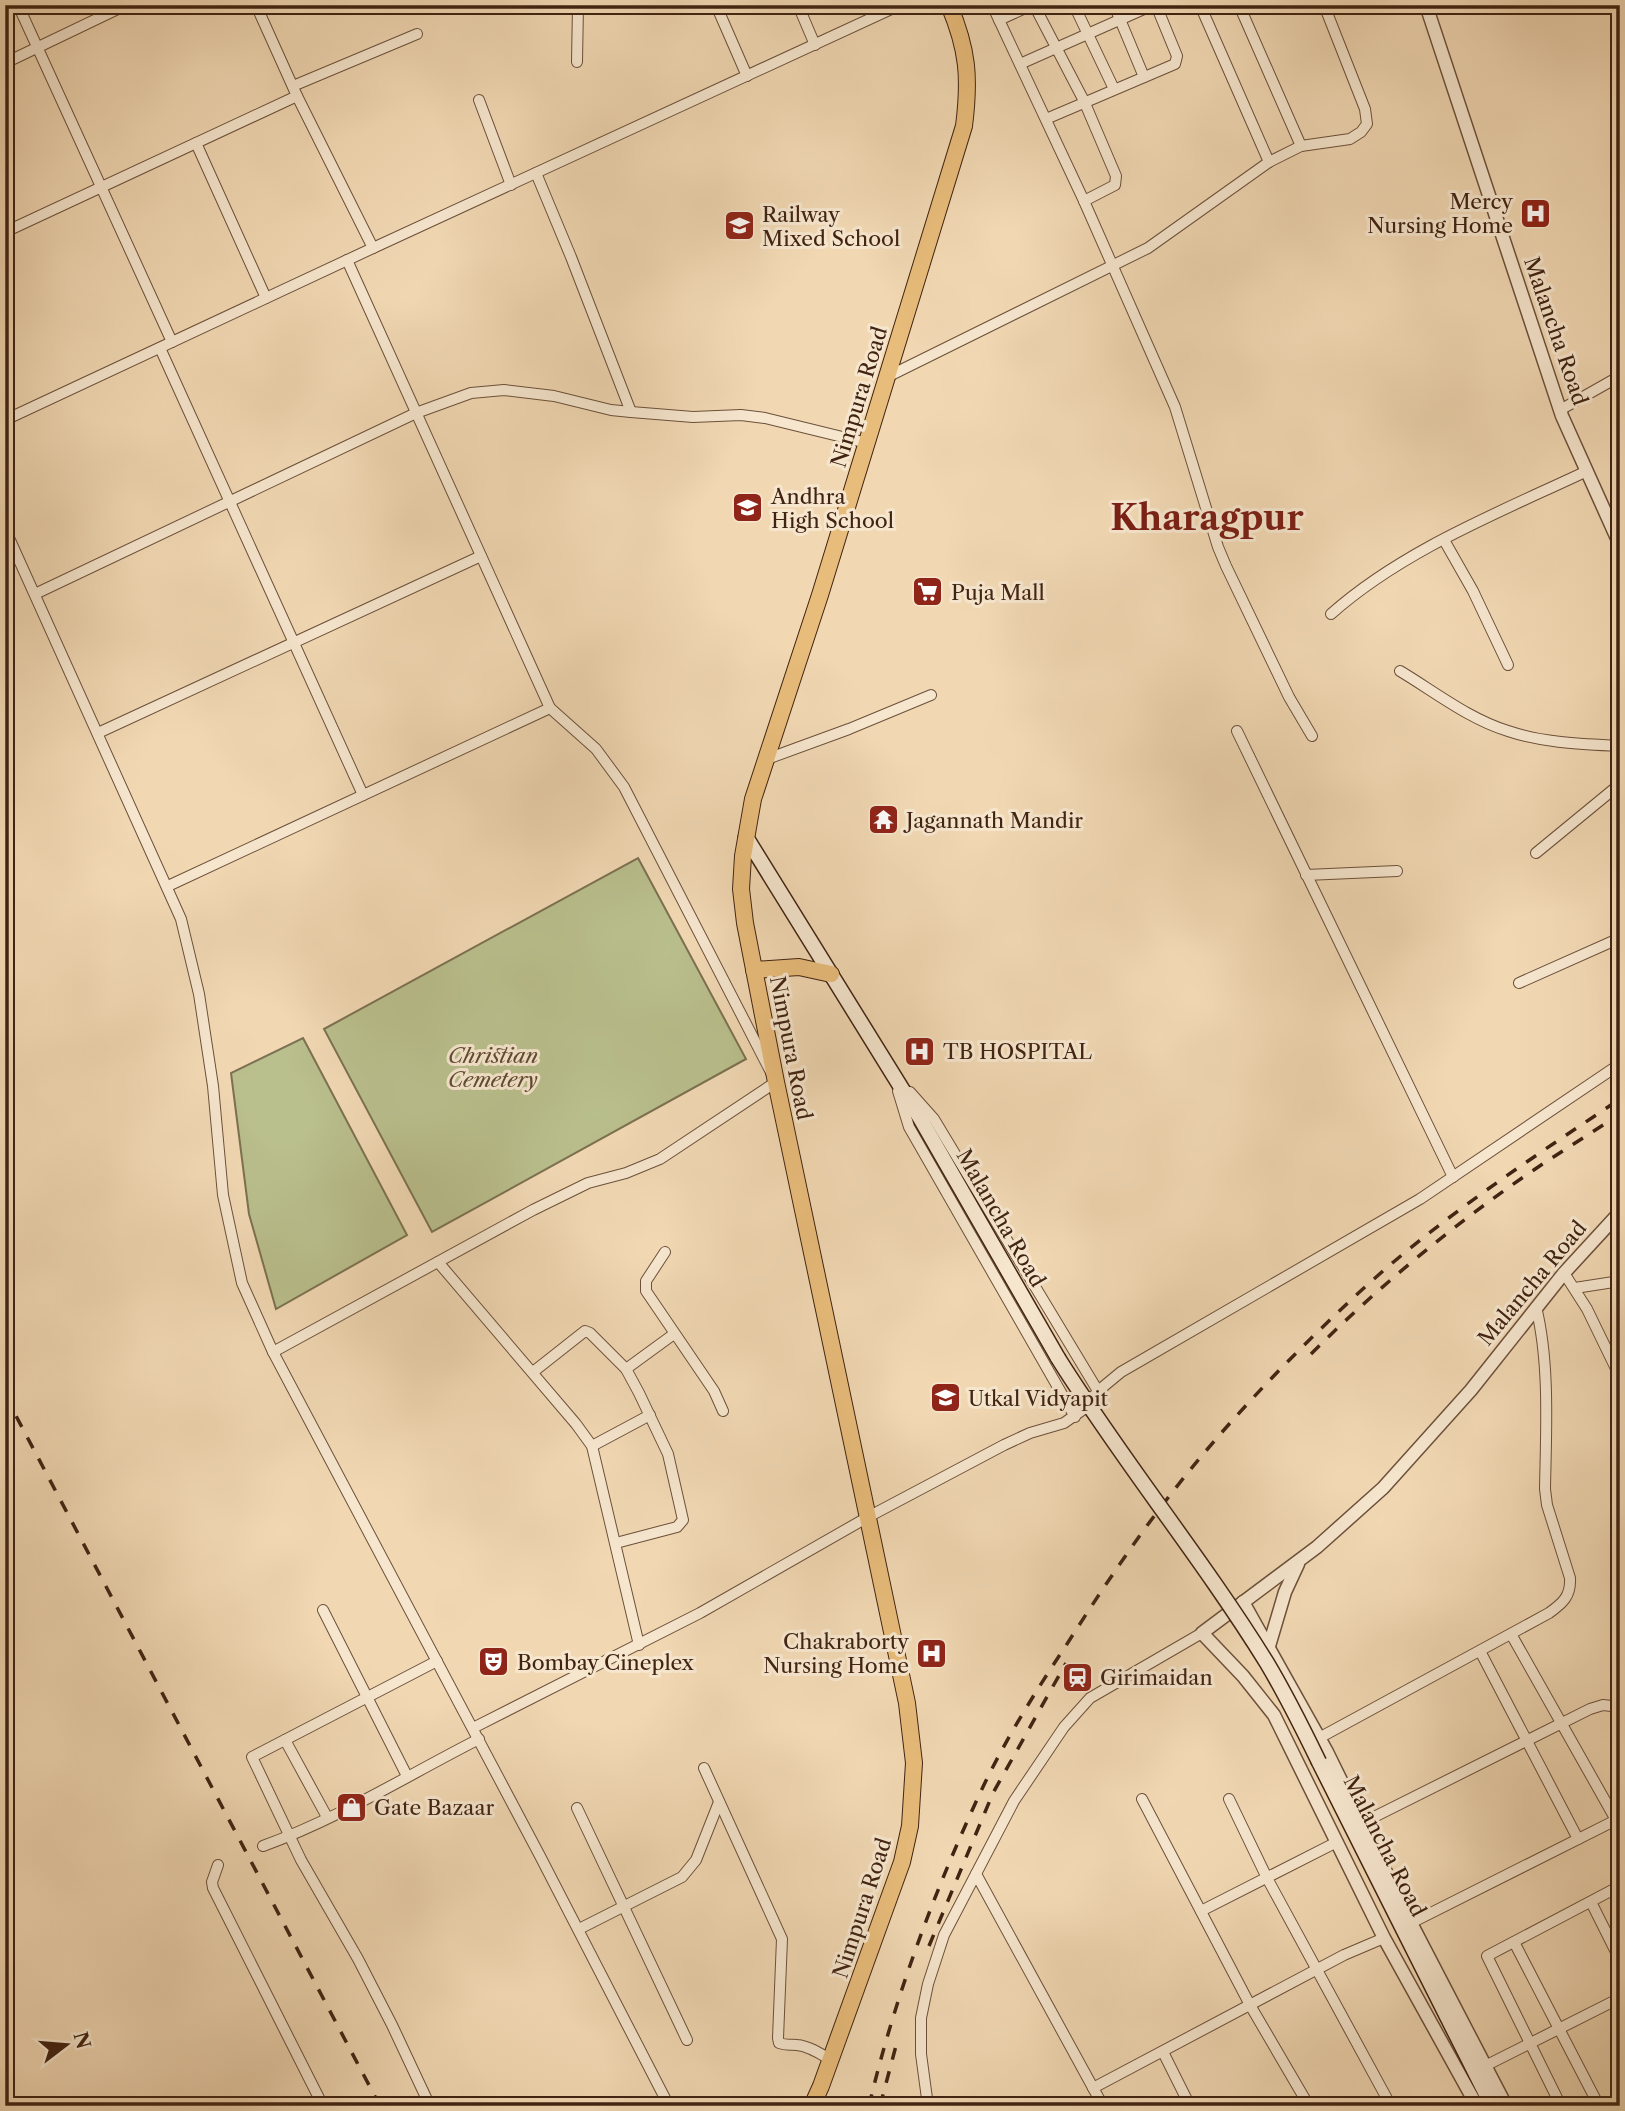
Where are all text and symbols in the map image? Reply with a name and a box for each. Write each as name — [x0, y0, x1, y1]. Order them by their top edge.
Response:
place label: Mercy Nursing Home — [1367, 189, 1513, 238]
hospital icon: Mercy Nursing Home — [1519, 196, 1553, 230]
place label: Railway Mixed School — [762, 202, 900, 251]
school or university icon: Railway Mixed School — [722, 209, 756, 243]
street label: Malancha Road — [1519, 254, 1593, 409]
street label: Nimpura Road — [826, 323, 892, 471]
place label: Andhra High School — [770, 484, 894, 533]
school or university icon: Andhra High School — [731, 491, 765, 525]
district label: Kharagpur — [1110, 496, 1304, 539]
supermarket icon: Puja Mall — [911, 575, 945, 609]
place label: Puja Mall — [951, 580, 1045, 605]
temple icon: Jagannath Mandir — [866, 803, 900, 837]
place label: Jagannath Mandir — [903, 808, 1083, 833]
street label: Nimpura Road — [765, 974, 817, 1122]
hospital icon: TB HOSPITAL — [903, 1034, 937, 1068]
place label: TB HOSPITAL — [943, 1039, 1092, 1064]
park label: Christian Cemetery — [448, 1043, 538, 1092]
street label: Malancha Road — [951, 1145, 1051, 1292]
street label: Malancha Road — [1473, 1215, 1592, 1350]
school or university icon: Utkal Vidyapit — [928, 1381, 962, 1415]
place label: Utkal Vidyapit — [968, 1386, 1109, 1411]
place label: Chakraborty Nursing Home — [763, 1629, 909, 1678]
hospital icon: Chakraborty Nursing Home — [915, 1636, 949, 1670]
theatre icon: Bombay Cineplex — [477, 1645, 511, 1679]
place label: Bombay Cineplex — [517, 1650, 695, 1675]
station icon: Girimaidan — [1060, 1660, 1094, 1694]
place label: Girimaidan — [1100, 1665, 1213, 1690]
street label: Malancha Road — [1339, 1771, 1431, 1921]
shop icon: Gate Bazaar — [334, 1790, 368, 1824]
place label: Gate Bazaar — [374, 1795, 494, 1820]
street label: Nimpura Road — [828, 1834, 897, 1981]
north arrow — [32, 2010, 102, 2080]
text: N — [69, 2029, 95, 2052]

